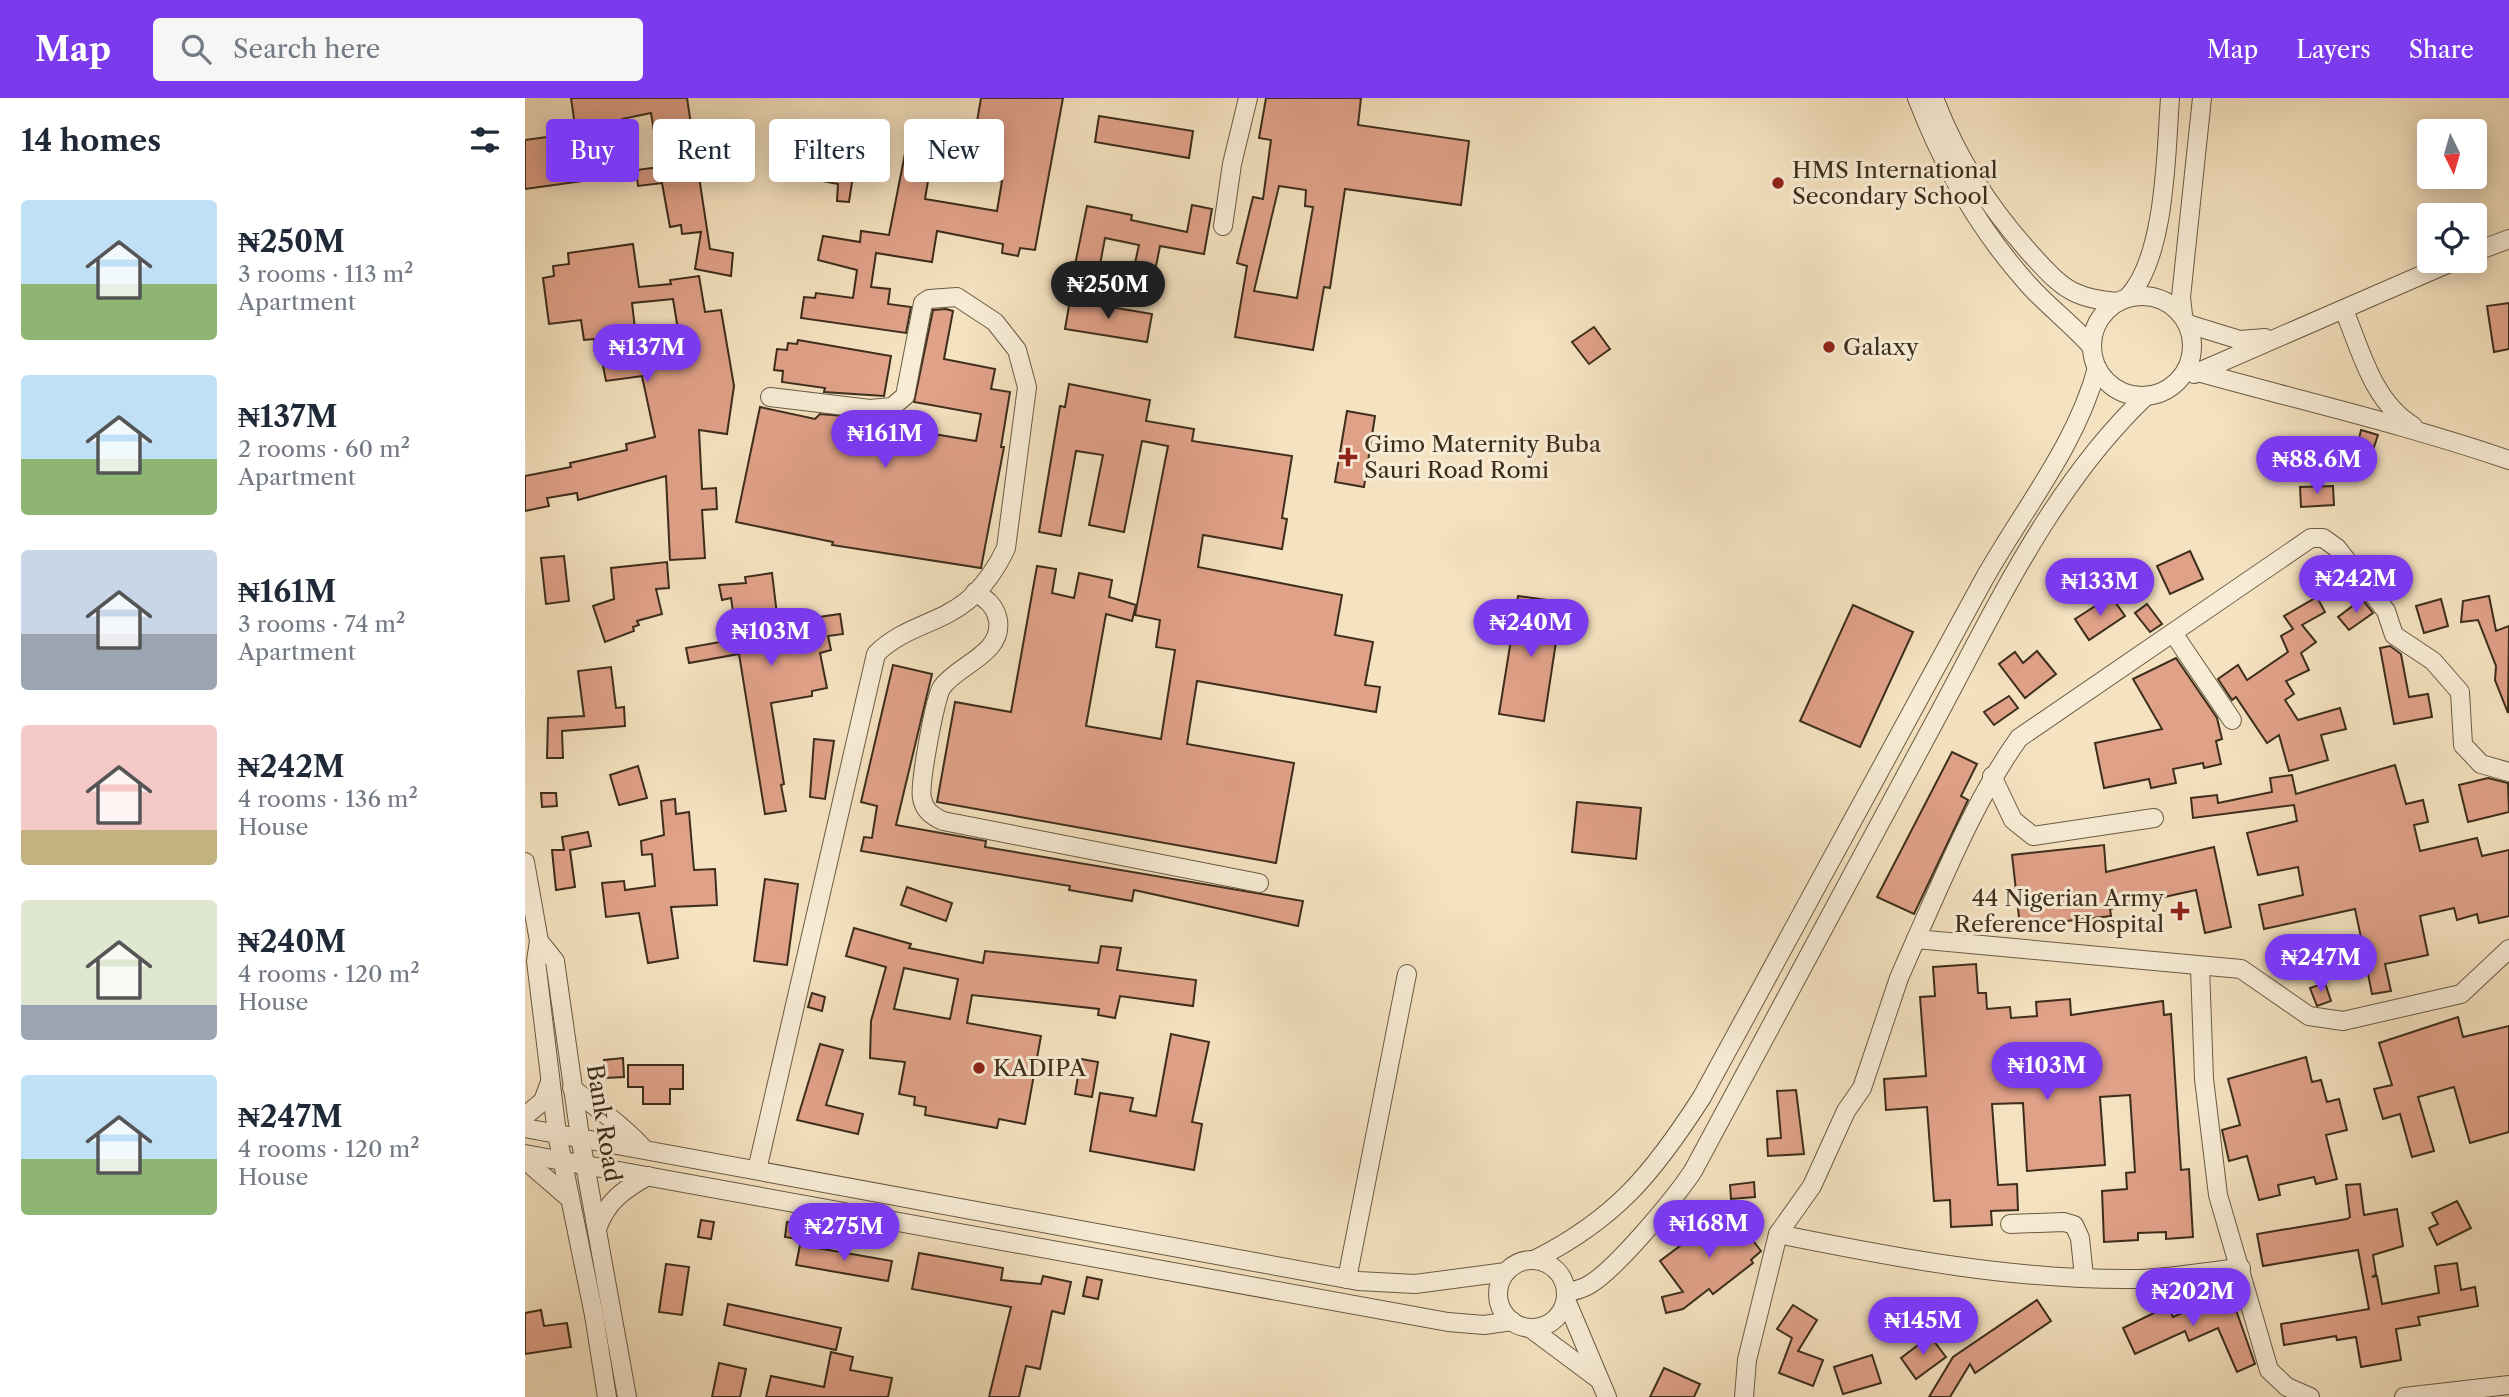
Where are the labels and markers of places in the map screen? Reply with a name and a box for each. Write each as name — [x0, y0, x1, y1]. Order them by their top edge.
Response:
place label: HMS International Secondary School — [1792, 156, 1998, 210]
marker: HMS International Secondary School — [1770, 175, 1786, 191]
pin: ₦250M — [1059, 262, 1157, 321]
pin: ₦137M — [598, 324, 696, 384]
place label: Galaxy — [1843, 333, 1919, 361]
marker: Galaxy — [1821, 339, 1837, 355]
pin: ₦161M — [836, 410, 934, 470]
place label: Gimo Maternity Buba Sauri Road Romi — [1364, 430, 1602, 484]
pin: ₦88.6M — [2260, 436, 2374, 496]
marker: Gimo Maternity Buba Sauri Road Romi — [1338, 447, 1358, 467]
pin: ₦242M — [2307, 556, 2405, 615]
pin: ₦133M — [2051, 559, 2149, 618]
pin: ₦240M — [1482, 600, 1580, 659]
pin: ₦103M — [722, 608, 820, 668]
place label: 44 Nigerian Army Reference Hospital — [1954, 884, 2164, 938]
marker: 44 Nigerian Army Reference Hospital — [2170, 901, 2190, 921]
pin: ₦247M — [2272, 934, 2370, 994]
pin: ₦103M — [1998, 1042, 2096, 1102]
place label: KADIPA — [993, 1054, 1087, 1082]
marker: KADIPA — [971, 1060, 987, 1076]
pin: ₦168M — [1660, 1200, 1758, 1260]
pin: ₦275M — [795, 1204, 893, 1263]
pin: ₦202M — [2144, 1268, 2242, 1328]
pin: ₦145M — [1874, 1298, 1972, 1357]

